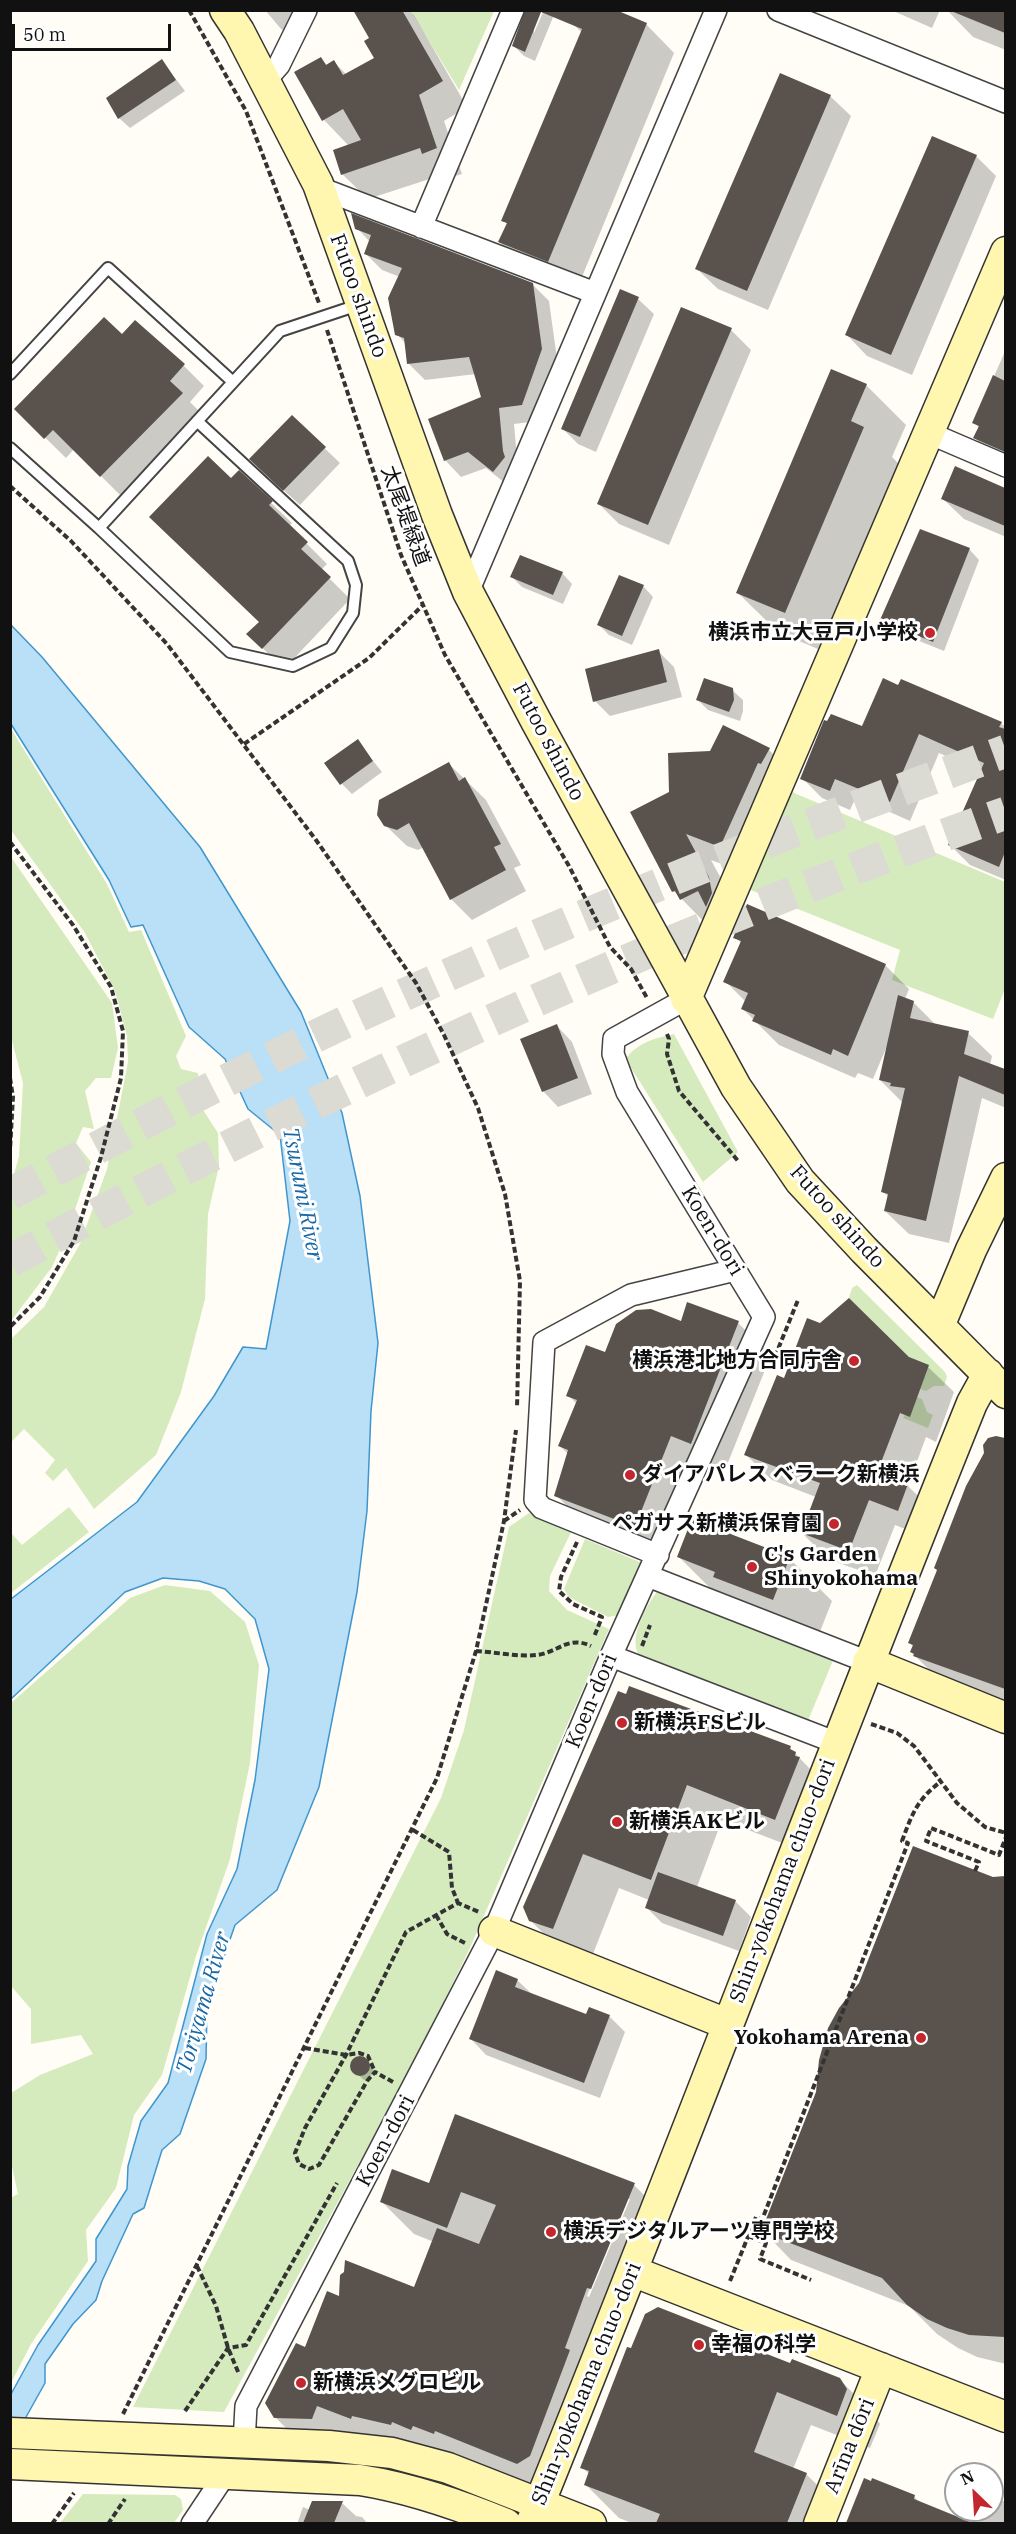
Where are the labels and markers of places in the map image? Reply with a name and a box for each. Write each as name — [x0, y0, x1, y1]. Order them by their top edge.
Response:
place label: 横浜市立大豆戸小学校 — [708, 620, 918, 646]
marker: 横浜市立大豆戸小学校 — [923, 626, 937, 640]
place label: 横浜港北地方合同庁舎 — [632, 1348, 842, 1374]
marker: 横浜港北地方合同庁舎 — [847, 1354, 861, 1368]
place label: ダイアパレス ベラーク新横浜 — [642, 1462, 920, 1488]
marker: ダイアパレス ベラーク新横浜 — [623, 1468, 637, 1482]
place label: ペガサス新横浜保育園 — [612, 1511, 822, 1537]
marker: ペガサス新横浜保育園 — [827, 1517, 841, 1531]
place label: C's Garden Shinyokohama — [764, 1542, 918, 1592]
marker: C's Garden Shinyokohama — [745, 1560, 759, 1574]
place label: 新横浜FSビル — [634, 1710, 766, 1736]
marker: 新横浜FSビル — [615, 1716, 629, 1730]
place label: 新横浜AKビル — [629, 1809, 765, 1835]
marker: 新横浜AKビル — [610, 1815, 624, 1829]
place label: Yokohama Arena — [734, 2025, 909, 2051]
marker: Yokohama Arena — [914, 2031, 928, 2045]
place label: 横浜デジタルアーツ専門学校 — [563, 2219, 835, 2245]
marker: 横浜デジタルアーツ専門学校 — [544, 2225, 558, 2239]
place label: 幸福の科学 — [711, 2332, 816, 2358]
marker: 幸福の科学 — [692, 2338, 706, 2352]
place label: 新横浜メグロビル — [313, 2370, 481, 2396]
marker: 新横浜メグロビル — [294, 2376, 308, 2390]

